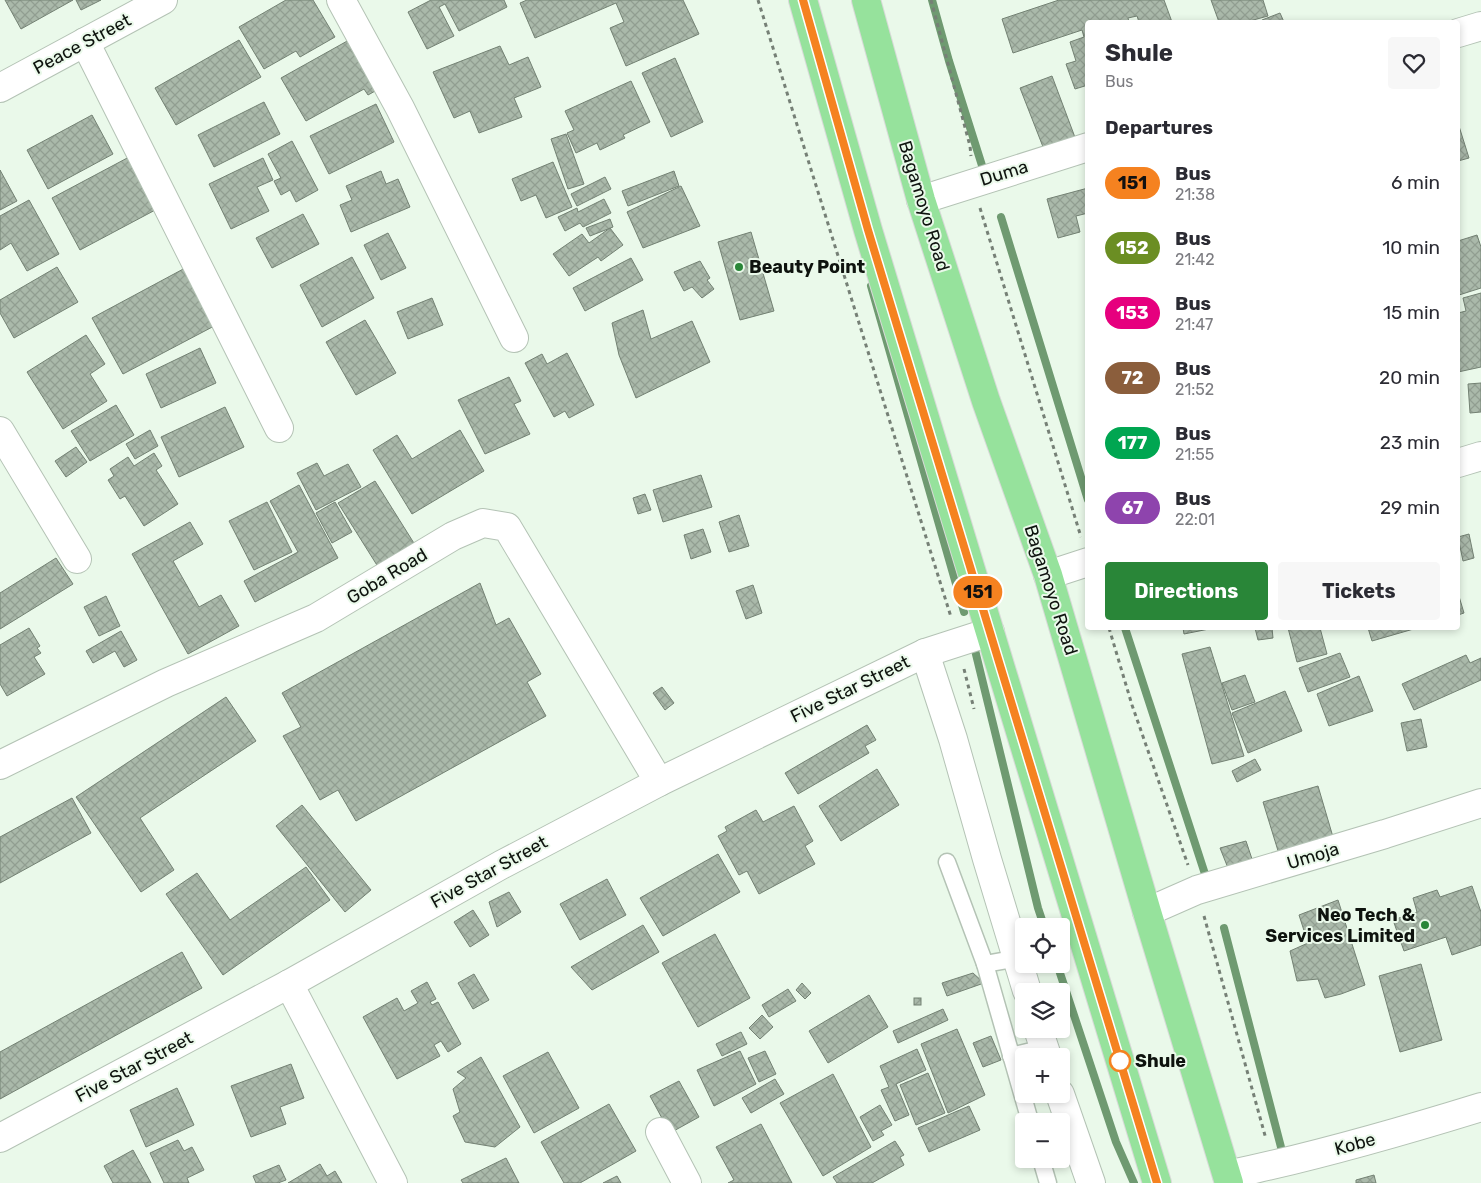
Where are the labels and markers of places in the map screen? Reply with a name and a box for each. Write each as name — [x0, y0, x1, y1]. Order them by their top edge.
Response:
place label: Beauty Point — [749, 256, 865, 278]
marker: Beauty Point — [733, 261, 745, 273]
place label: Neo Tech & Services Limited — [1265, 904, 1416, 947]
marker: Neo Tech & Services Limited — [1419, 919, 1431, 931]
marker: Shule — [1109, 1050, 1131, 1072]
place label: Shule — [1135, 1050, 1186, 1072]

